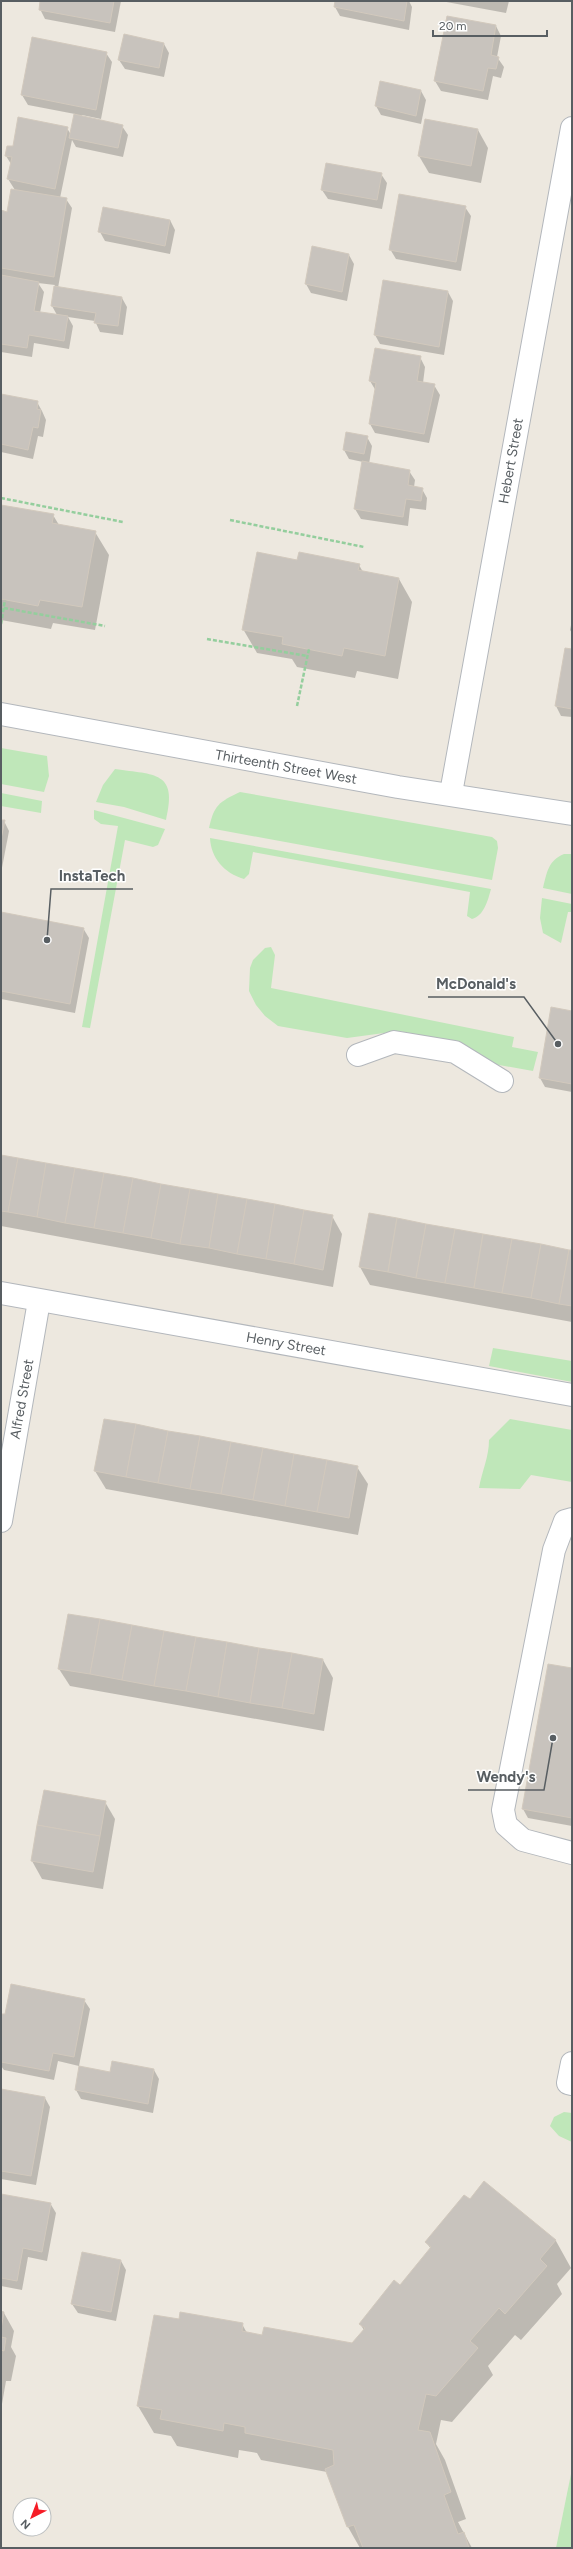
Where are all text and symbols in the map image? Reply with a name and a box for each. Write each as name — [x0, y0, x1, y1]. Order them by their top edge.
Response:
scale bar — [433, 12, 547, 38]
text: 20 m — [439, 19, 467, 33]
street label: Hebert Street — [495, 417, 527, 505]
street label: Thirteenth Street West — [214, 746, 358, 788]
callout: InstaTech — [51, 862, 133, 889]
text: InstaTech — [59, 867, 125, 885]
callout: McDonald's — [428, 970, 524, 997]
text: McDonald's — [436, 975, 516, 993]
street label: Henry Street — [245, 1329, 327, 1359]
street label: Alfred Street — [7, 1358, 37, 1440]
callout: Wendy's — [468, 1763, 544, 1790]
text: Wendy's — [476, 1768, 536, 1786]
north arrow — [12, 2497, 52, 2537]
text: N — [18, 2516, 33, 2532]

